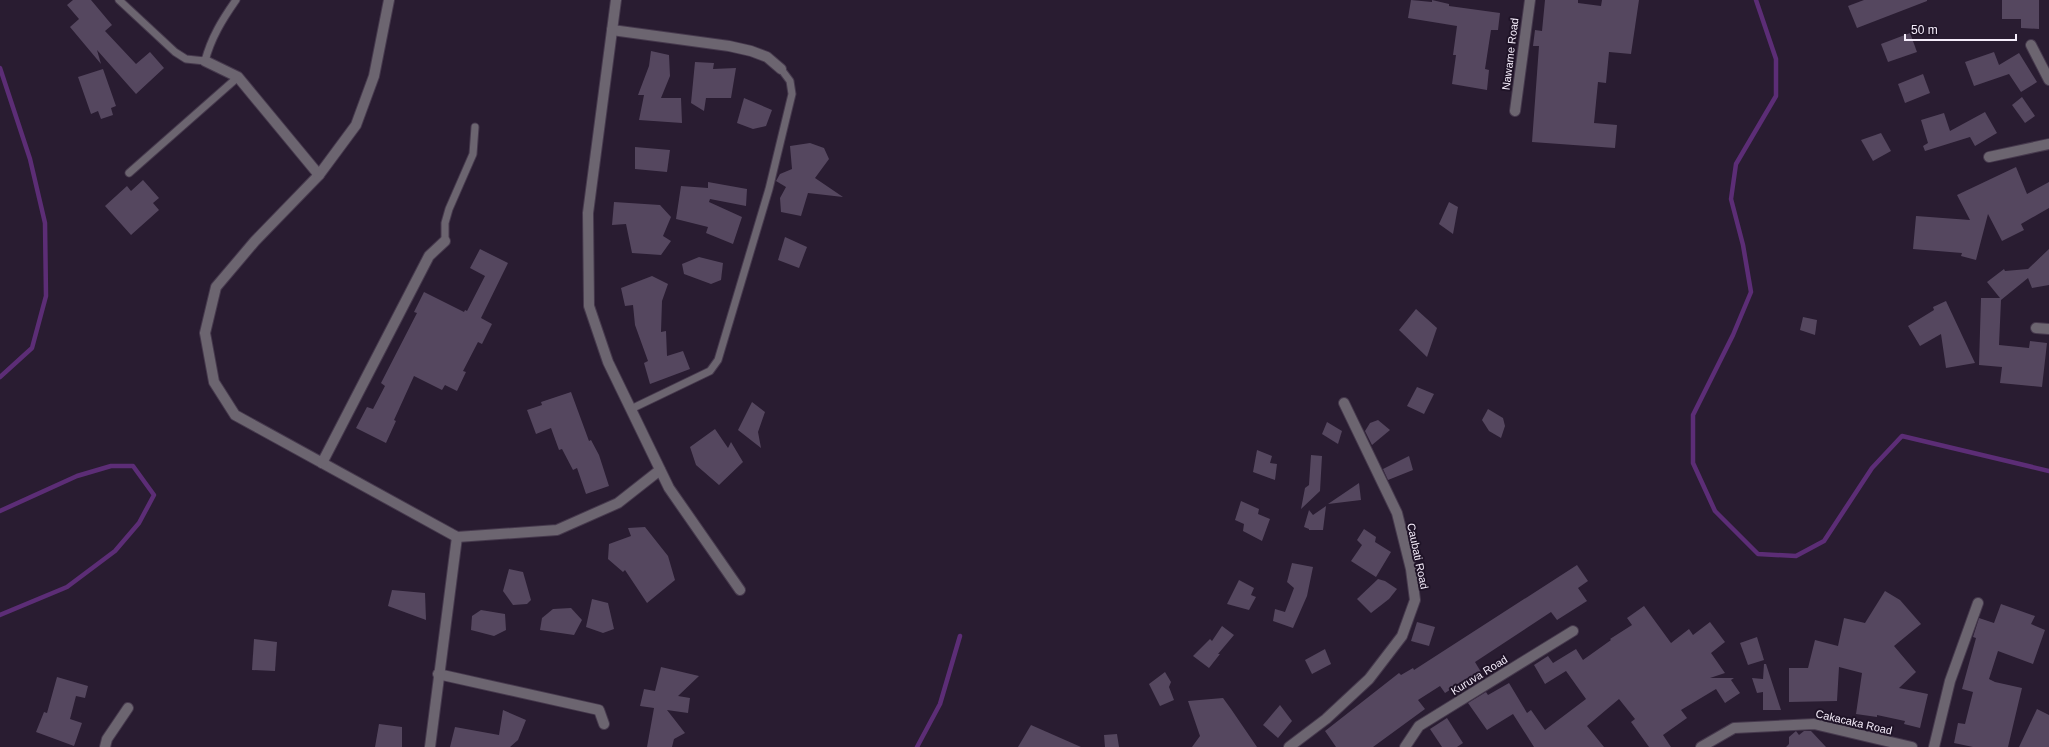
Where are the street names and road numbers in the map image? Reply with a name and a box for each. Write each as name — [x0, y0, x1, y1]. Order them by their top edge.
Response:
street label: Nawame Road — [1500, 17, 1520, 91]
street label: Caubati Road — [1405, 522, 1431, 590]
street label: Kuruva Road — [1449, 653, 1509, 697]
street label: Cakacaka Road — [1815, 707, 1893, 737]

